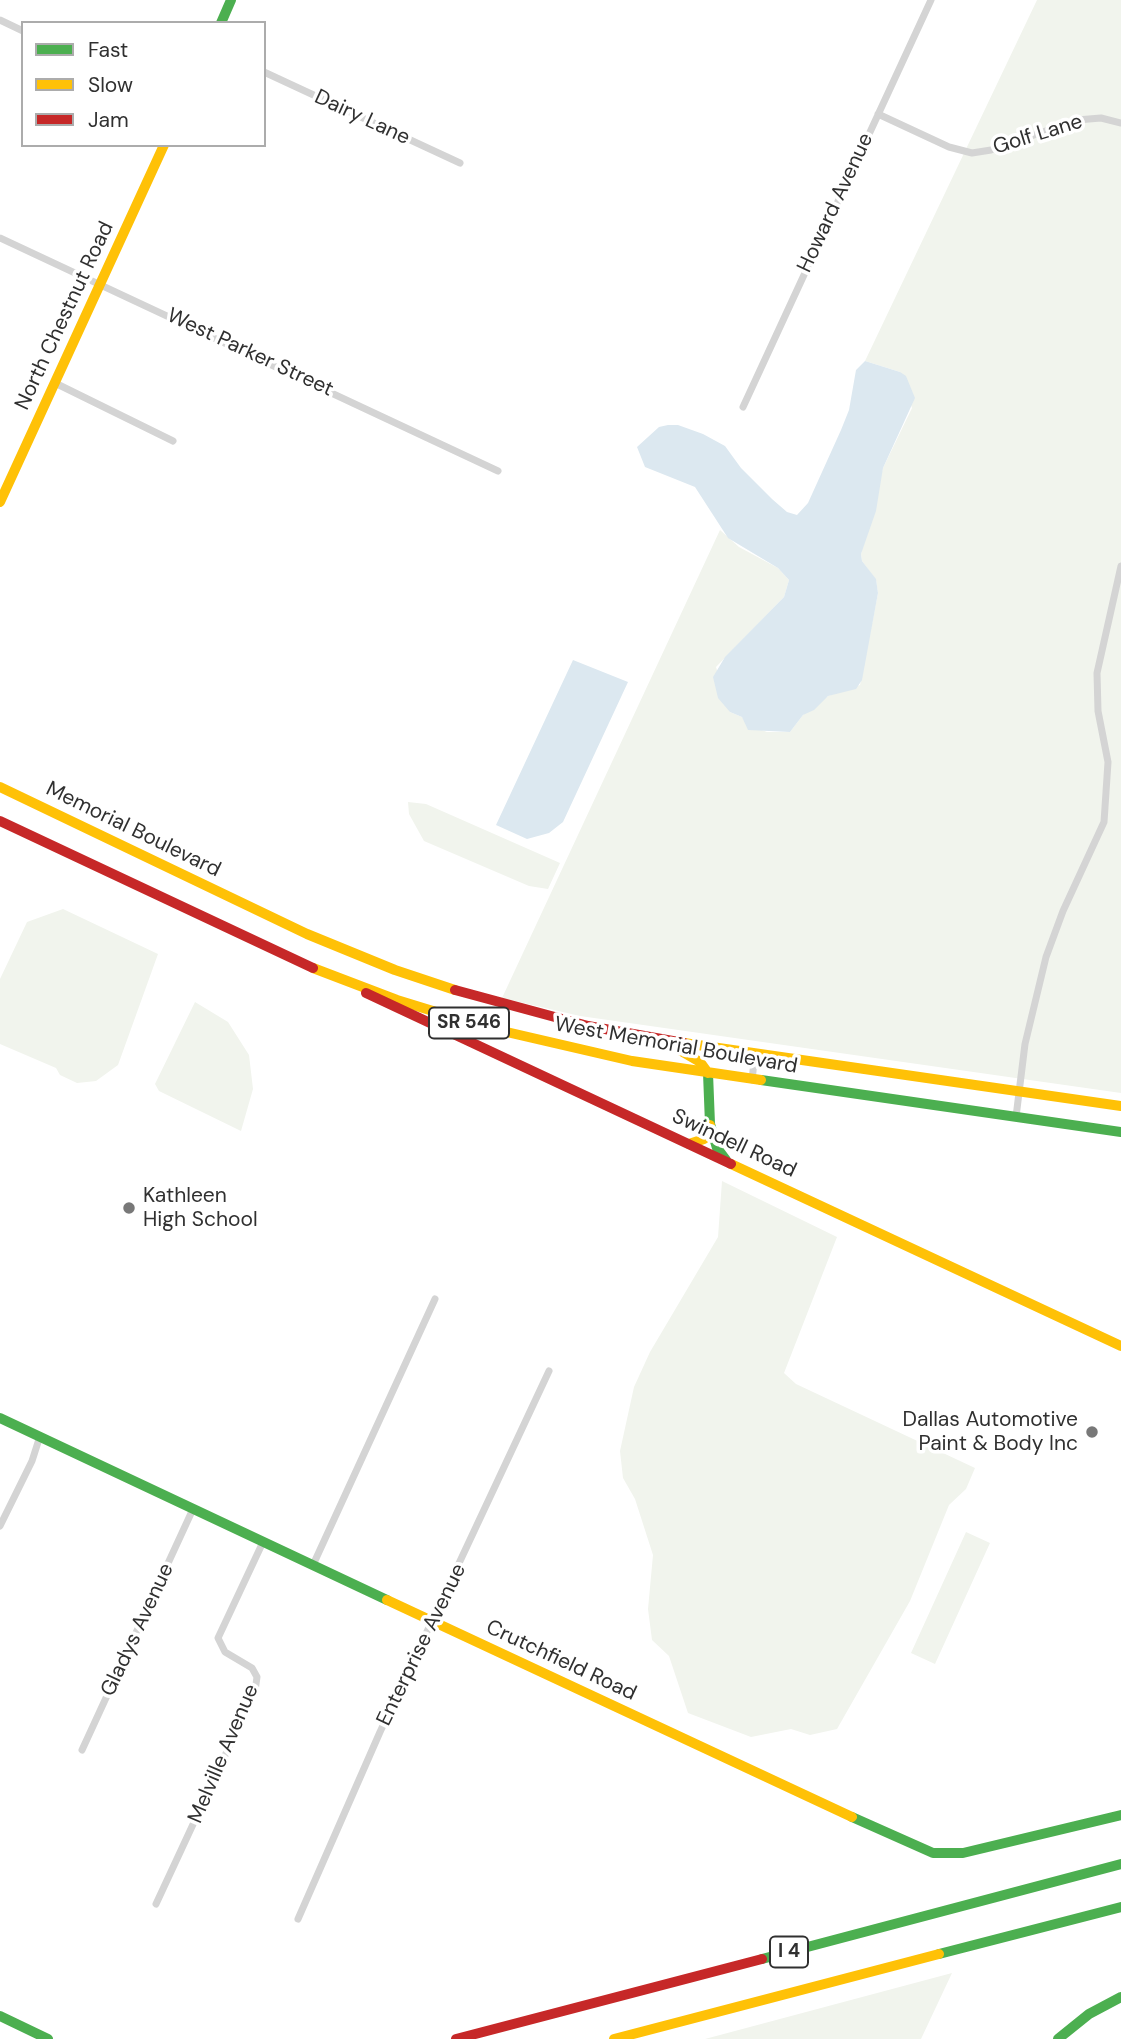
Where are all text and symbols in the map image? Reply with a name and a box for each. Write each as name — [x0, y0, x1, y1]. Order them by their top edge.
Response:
legend — [21, 21, 266, 147]
text: Fast — [88, 36, 128, 64]
text: Slow — [88, 71, 133, 99]
street label: Dairy Lane — [310, 85, 414, 151]
text: Jam — [88, 106, 129, 134]
street label: Golf Lane — [990, 109, 1086, 161]
street label: Howard Avenue — [793, 129, 879, 277]
street label: North Chestnut Road — [10, 218, 120, 414]
street label: West Parker Street — [163, 303, 337, 403]
street label: Memorial Boulevard — [42, 777, 224, 883]
road number: SR 546 — [429, 1007, 509, 1038]
street label: West Memorial Boulevard — [553, 1012, 799, 1080]
street label: Swindell Road — [668, 1104, 800, 1184]
place label: Kathleen High School — [143, 1183, 258, 1233]
marker: Kathleen High School — [121, 1200, 137, 1216]
place label: Dallas Automotive Paint & Body Inc — [903, 1407, 1078, 1457]
marker: Dallas Automotive Paint & Body Inc — [1084, 1424, 1100, 1440]
street label: Gladys Avenue — [96, 1560, 180, 1700]
street label: Enterprise Avenue — [372, 1560, 472, 1730]
street label: Crutchfield Road — [482, 1615, 640, 1707]
street label: Melville Avenue — [183, 1681, 265, 1827]
road number: I 4 — [770, 1936, 808, 1968]

